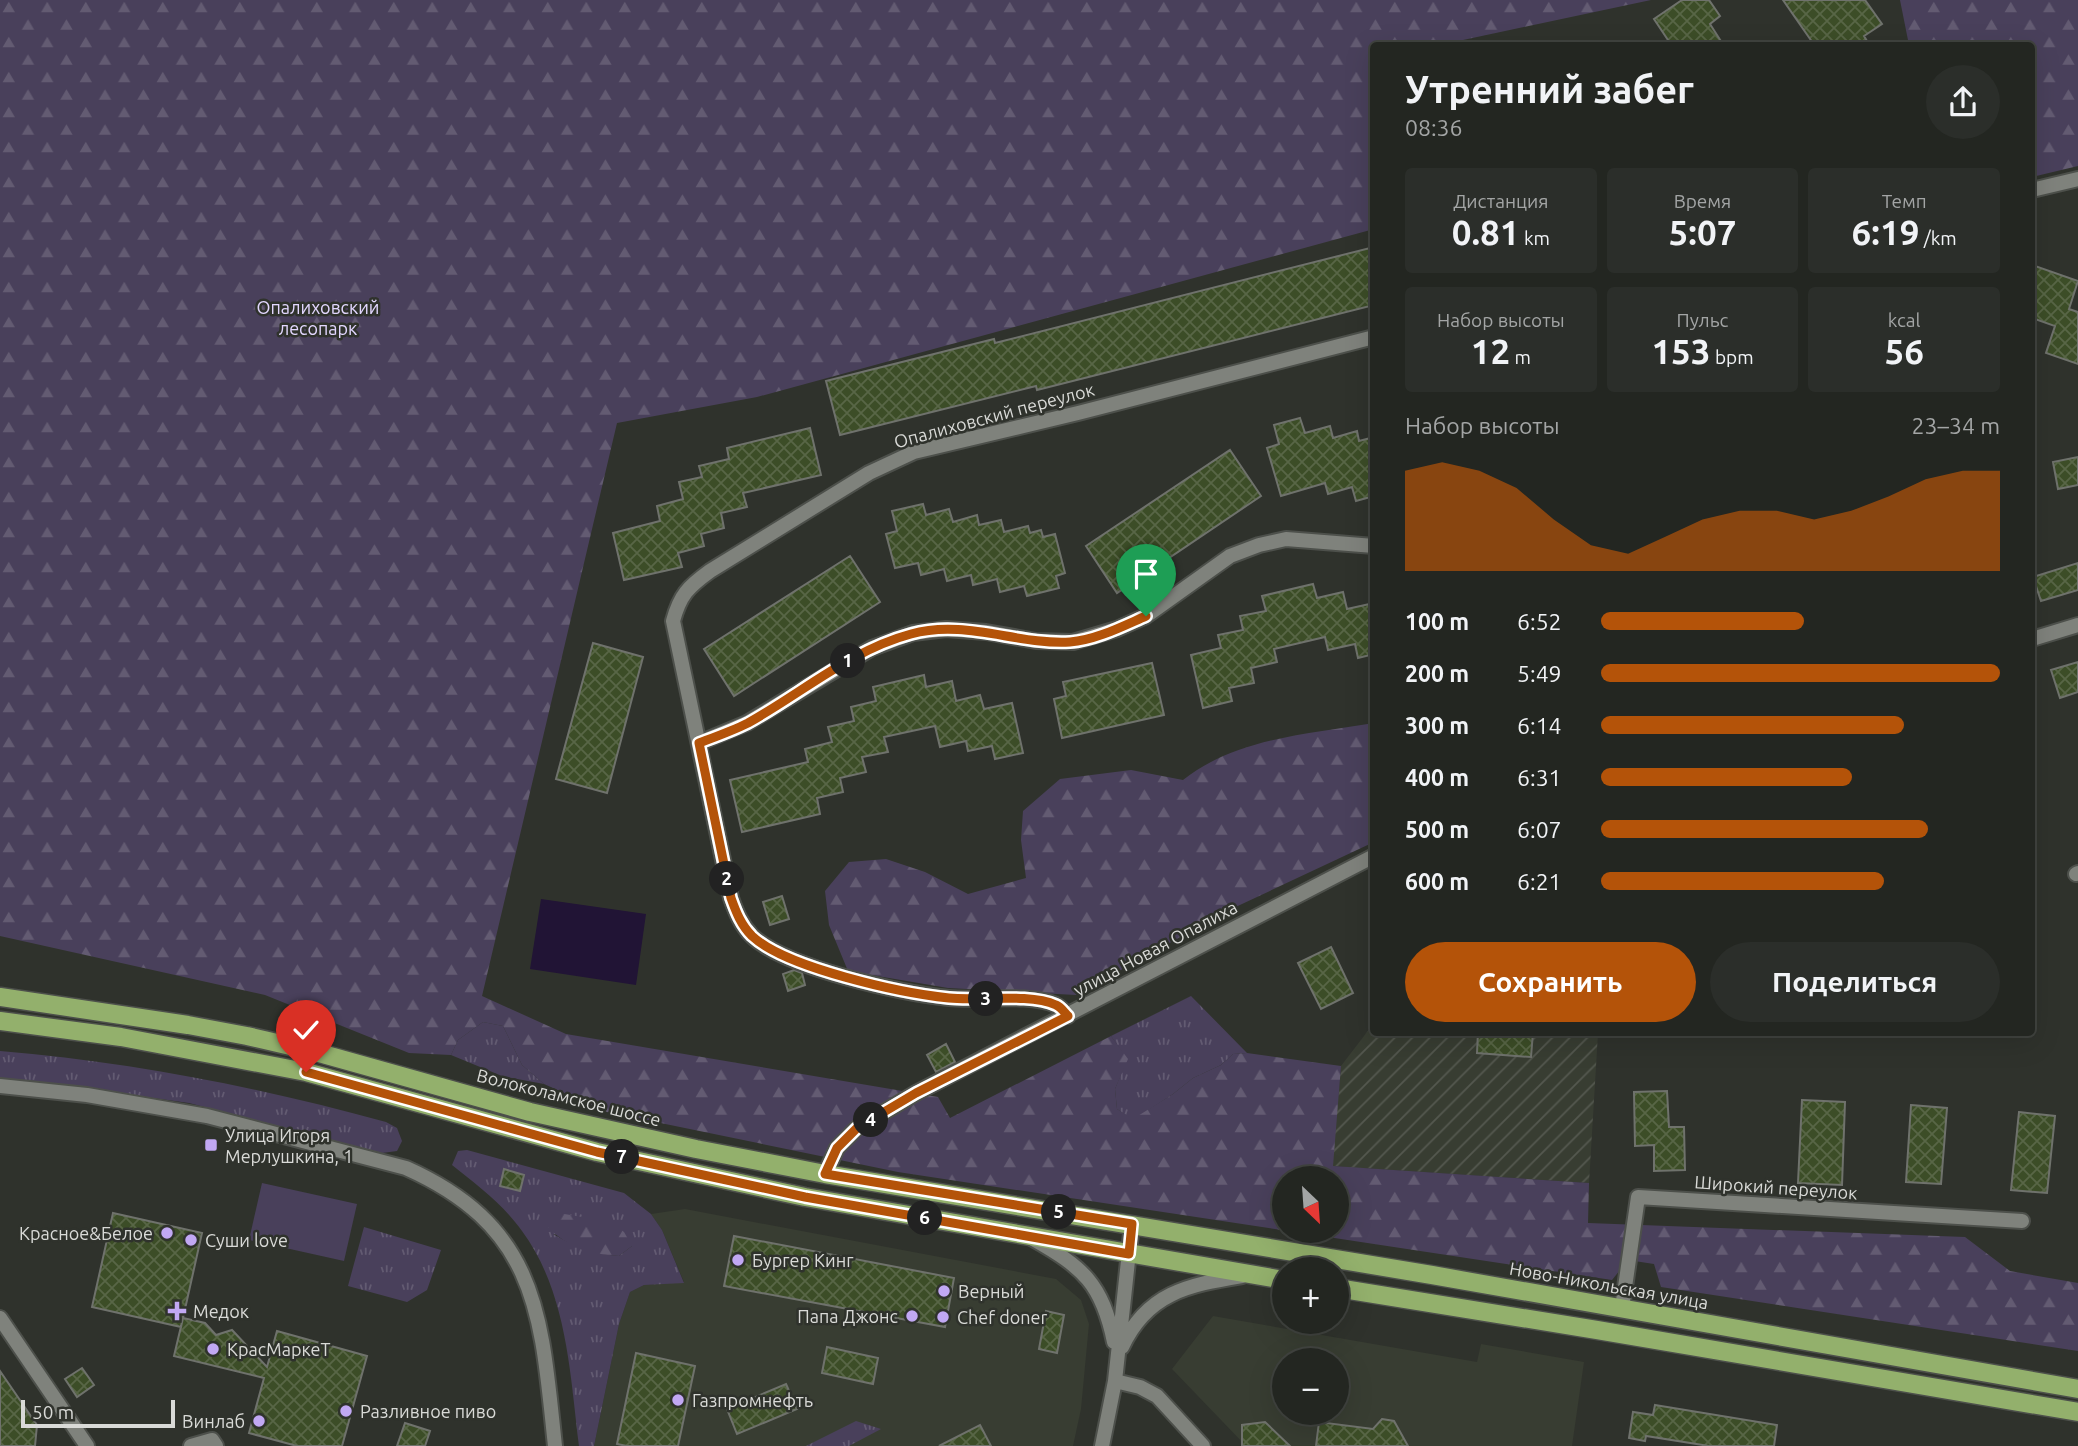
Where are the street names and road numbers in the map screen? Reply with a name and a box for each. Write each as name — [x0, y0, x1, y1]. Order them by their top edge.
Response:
street label: Опалиховский переулок — [892, 379, 1096, 451]
street label: улица Новая Опалиха — [1070, 896, 1240, 1000]
street label: Волоколамское шоссе — [475, 1064, 663, 1130]
street label: Широкий переулок — [1694, 1171, 1858, 1203]
street label: Ново-Никольская улица — [1508, 1258, 1710, 1312]

